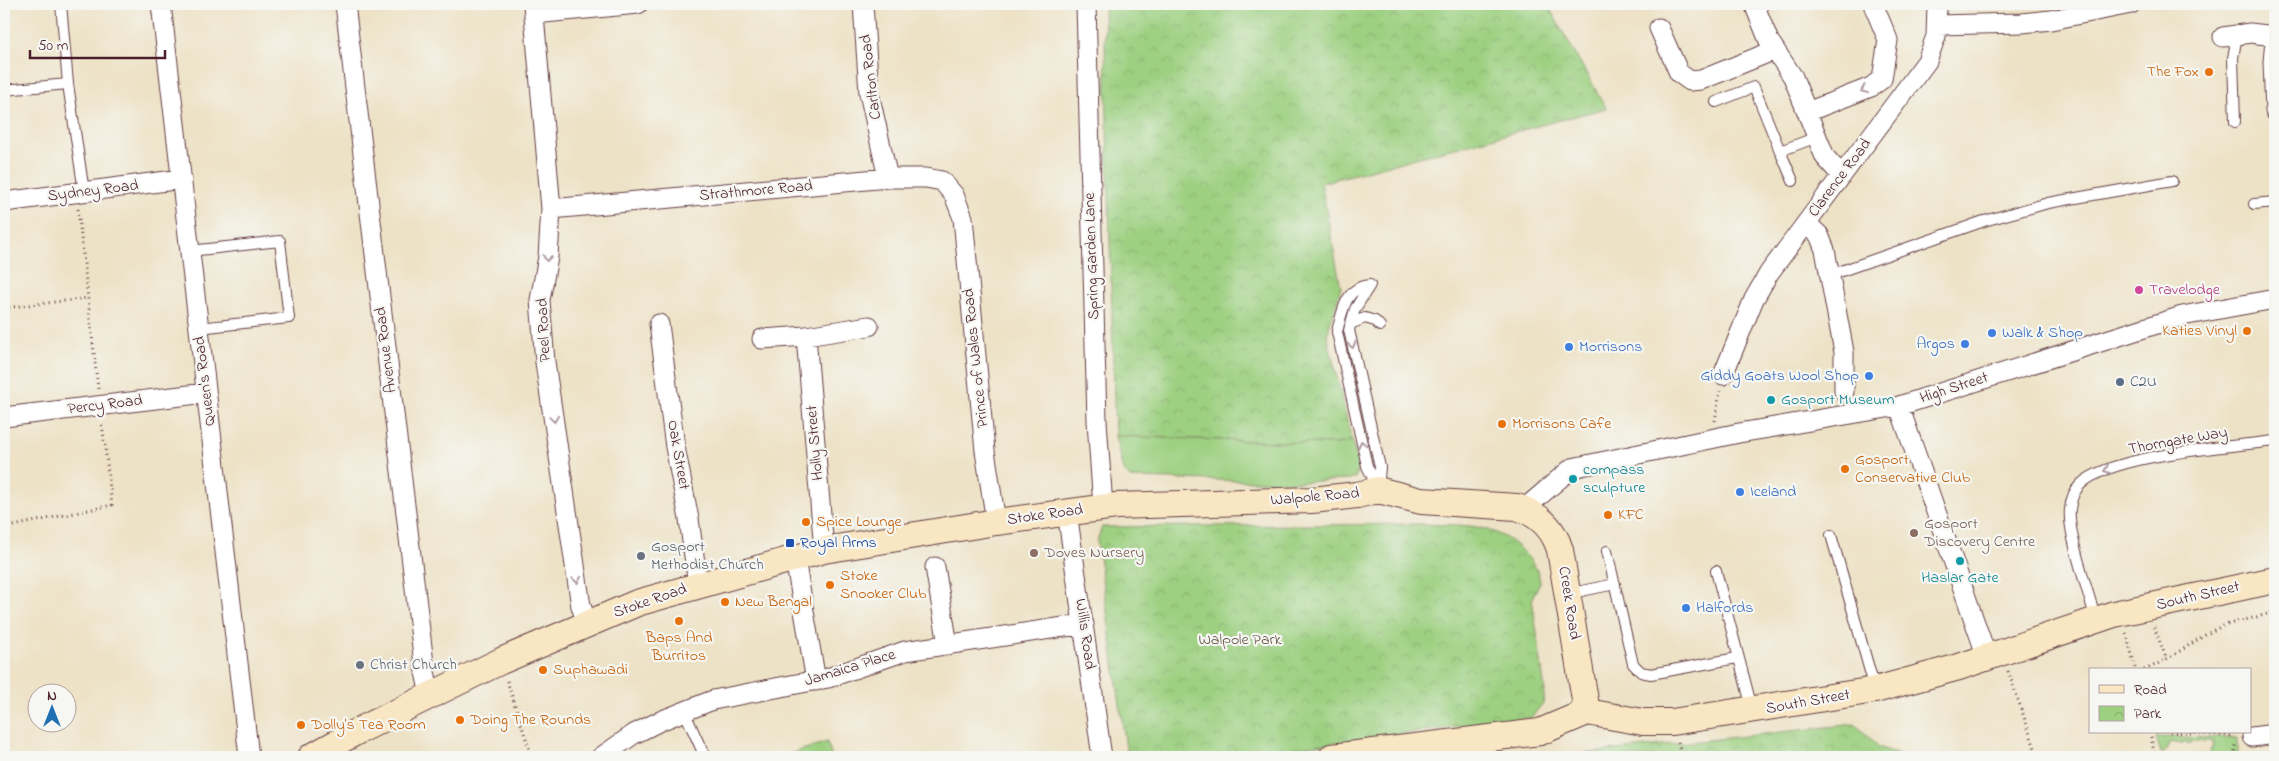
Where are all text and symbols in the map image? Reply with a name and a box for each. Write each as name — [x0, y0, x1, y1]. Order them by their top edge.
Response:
scale bar — [30, 28, 165, 60]
street label: Carlton Road — [854, 33, 888, 121]
text: 50 m — [38, 35, 69, 57]
place label: The Fox — [2147, 60, 2199, 84]
marker: The Fox — [2203, 66, 2215, 78]
one-way arrow — [1860, 83, 1869, 94]
street label: Clarence Road — [1802, 134, 1878, 222]
street label: Sydney Road — [46, 174, 140, 208]
street label: Strathmore Road — [698, 174, 814, 208]
street label: Spring Garden Lane — [1078, 191, 1106, 320]
one-way arrow — [542, 254, 553, 262]
place label: Travelodge — [2149, 278, 2221, 302]
marker: Travelodge — [2133, 284, 2145, 296]
street label: Prince of Wales Road — [957, 287, 995, 429]
street label: Peel Road — [530, 297, 558, 363]
street label: Avenue Road — [369, 306, 403, 394]
place label: Katies Vinyl — [2162, 319, 2237, 343]
place label: Walk & Shop — [2002, 321, 2083, 345]
marker: Katies Vinyl — [2241, 325, 2253, 337]
marker: Walk & Shop — [1986, 327, 1998, 339]
place label: Argos — [1917, 332, 1955, 356]
street label: Queen's Road — [188, 335, 222, 427]
place label: Morrisons — [1579, 335, 1642, 359]
marker: Argos — [1959, 338, 1971, 350]
one-way arrow — [1346, 341, 1357, 350]
marker: Morrisons — [1563, 341, 1575, 353]
place label: Giddy Goats Wool Shop — [1701, 364, 1859, 388]
street label: High Street — [1917, 365, 1992, 410]
marker: Giddy Goats Wool Shop — [1863, 370, 1875, 382]
place label: C2U — [2130, 370, 2157, 394]
marker: C2U — [2114, 376, 2126, 388]
place label: Gosport Museum — [1781, 388, 1895, 412]
street label: Percy Road — [66, 389, 144, 421]
marker: Gosport Museum — [1765, 394, 1777, 406]
street label: Holly Street — [800, 404, 830, 482]
place label: Morrisons Cafe — [1512, 412, 1612, 436]
one-way arrow — [548, 415, 558, 423]
street label: Oak Street — [660, 418, 696, 492]
marker: Morrisons Cafe — [1496, 418, 1508, 430]
street label: Thorngate Way — [2127, 420, 2230, 462]
one-way arrow — [1357, 440, 1368, 449]
place label: Gosport Conservative Club — [1855, 448, 1971, 490]
place label: compass sculpture — [1583, 458, 1646, 500]
marker: Gosport Conservative Club — [1839, 463, 1851, 475]
one-way arrow — [2103, 465, 2112, 475]
marker: compass sculpture — [1567, 473, 1579, 485]
place label: Iceland — [1750, 480, 1796, 504]
street label: Walpole Road — [1270, 481, 1360, 513]
marker: Iceland — [1734, 486, 1746, 498]
street label: Stoke Road — [1005, 498, 1085, 532]
place label: KFC — [1618, 503, 1644, 527]
marker: KFC — [1602, 509, 1614, 521]
place label: Spice Lounge — [816, 510, 903, 534]
place label: Gosport Discovery Centre — [1923, 512, 2036, 554]
marker: Spice Lounge — [800, 516, 812, 528]
marker: Gosport Discovery Centre — [1908, 527, 1920, 539]
place label: Royal Arms — [800, 531, 877, 555]
place label: Gosport Methodist Church — [651, 535, 764, 577]
marker: Royal Arms — [784, 537, 796, 549]
place label: Doves Nursery — [1043, 541, 1144, 565]
marker: Doves Nursery — [1028, 547, 1040, 559]
marker: Gosport Methodist Church — [635, 550, 647, 562]
marker: Haslar Gate — [1954, 555, 1966, 567]
place label: Stoke Snooker Club — [840, 564, 927, 606]
street label: Creek Road — [1551, 565, 1587, 641]
place label: Haslar Gate — [1921, 566, 2000, 590]
one-way arrow — [572, 575, 582, 584]
street label: South Street — [2154, 575, 2243, 617]
street label: Stoke Road — [610, 577, 690, 625]
marker: Stoke Snooker Club — [824, 579, 836, 591]
place label: New Bengal — [735, 590, 812, 614]
marker: New Bengal — [719, 596, 731, 608]
place label: Halfords — [1696, 596, 1754, 620]
street label: Willis Road — [1068, 597, 1102, 671]
marker: Halfords — [1680, 602, 1692, 614]
marker: Baps And Burritos — [673, 615, 685, 627]
place label: Baps And Burritos — [645, 626, 713, 668]
park label: Walpole Park — [1198, 628, 1283, 652]
street label: Jamaica Place — [802, 643, 899, 693]
place label: Christ Church — [370, 653, 457, 677]
place label: Suphawadi — [553, 658, 628, 682]
marker: Christ Church — [354, 659, 366, 671]
marker: Suphawadi — [537, 664, 549, 676]
legend — [2089, 668, 2252, 734]
text: Road — [2134, 679, 2167, 701]
street label: South Street — [1764, 683, 1853, 721]
north arrow — [28, 684, 78, 734]
text: N — [47, 686, 57, 707]
text: Park — [2134, 703, 2162, 725]
place label: Doing The Rounds — [469, 708, 591, 732]
place label: Dolly's Tea Room — [310, 713, 426, 737]
marker: Doing The Rounds — [454, 714, 466, 726]
marker: Dolly's Tea Room — [295, 719, 307, 731]

